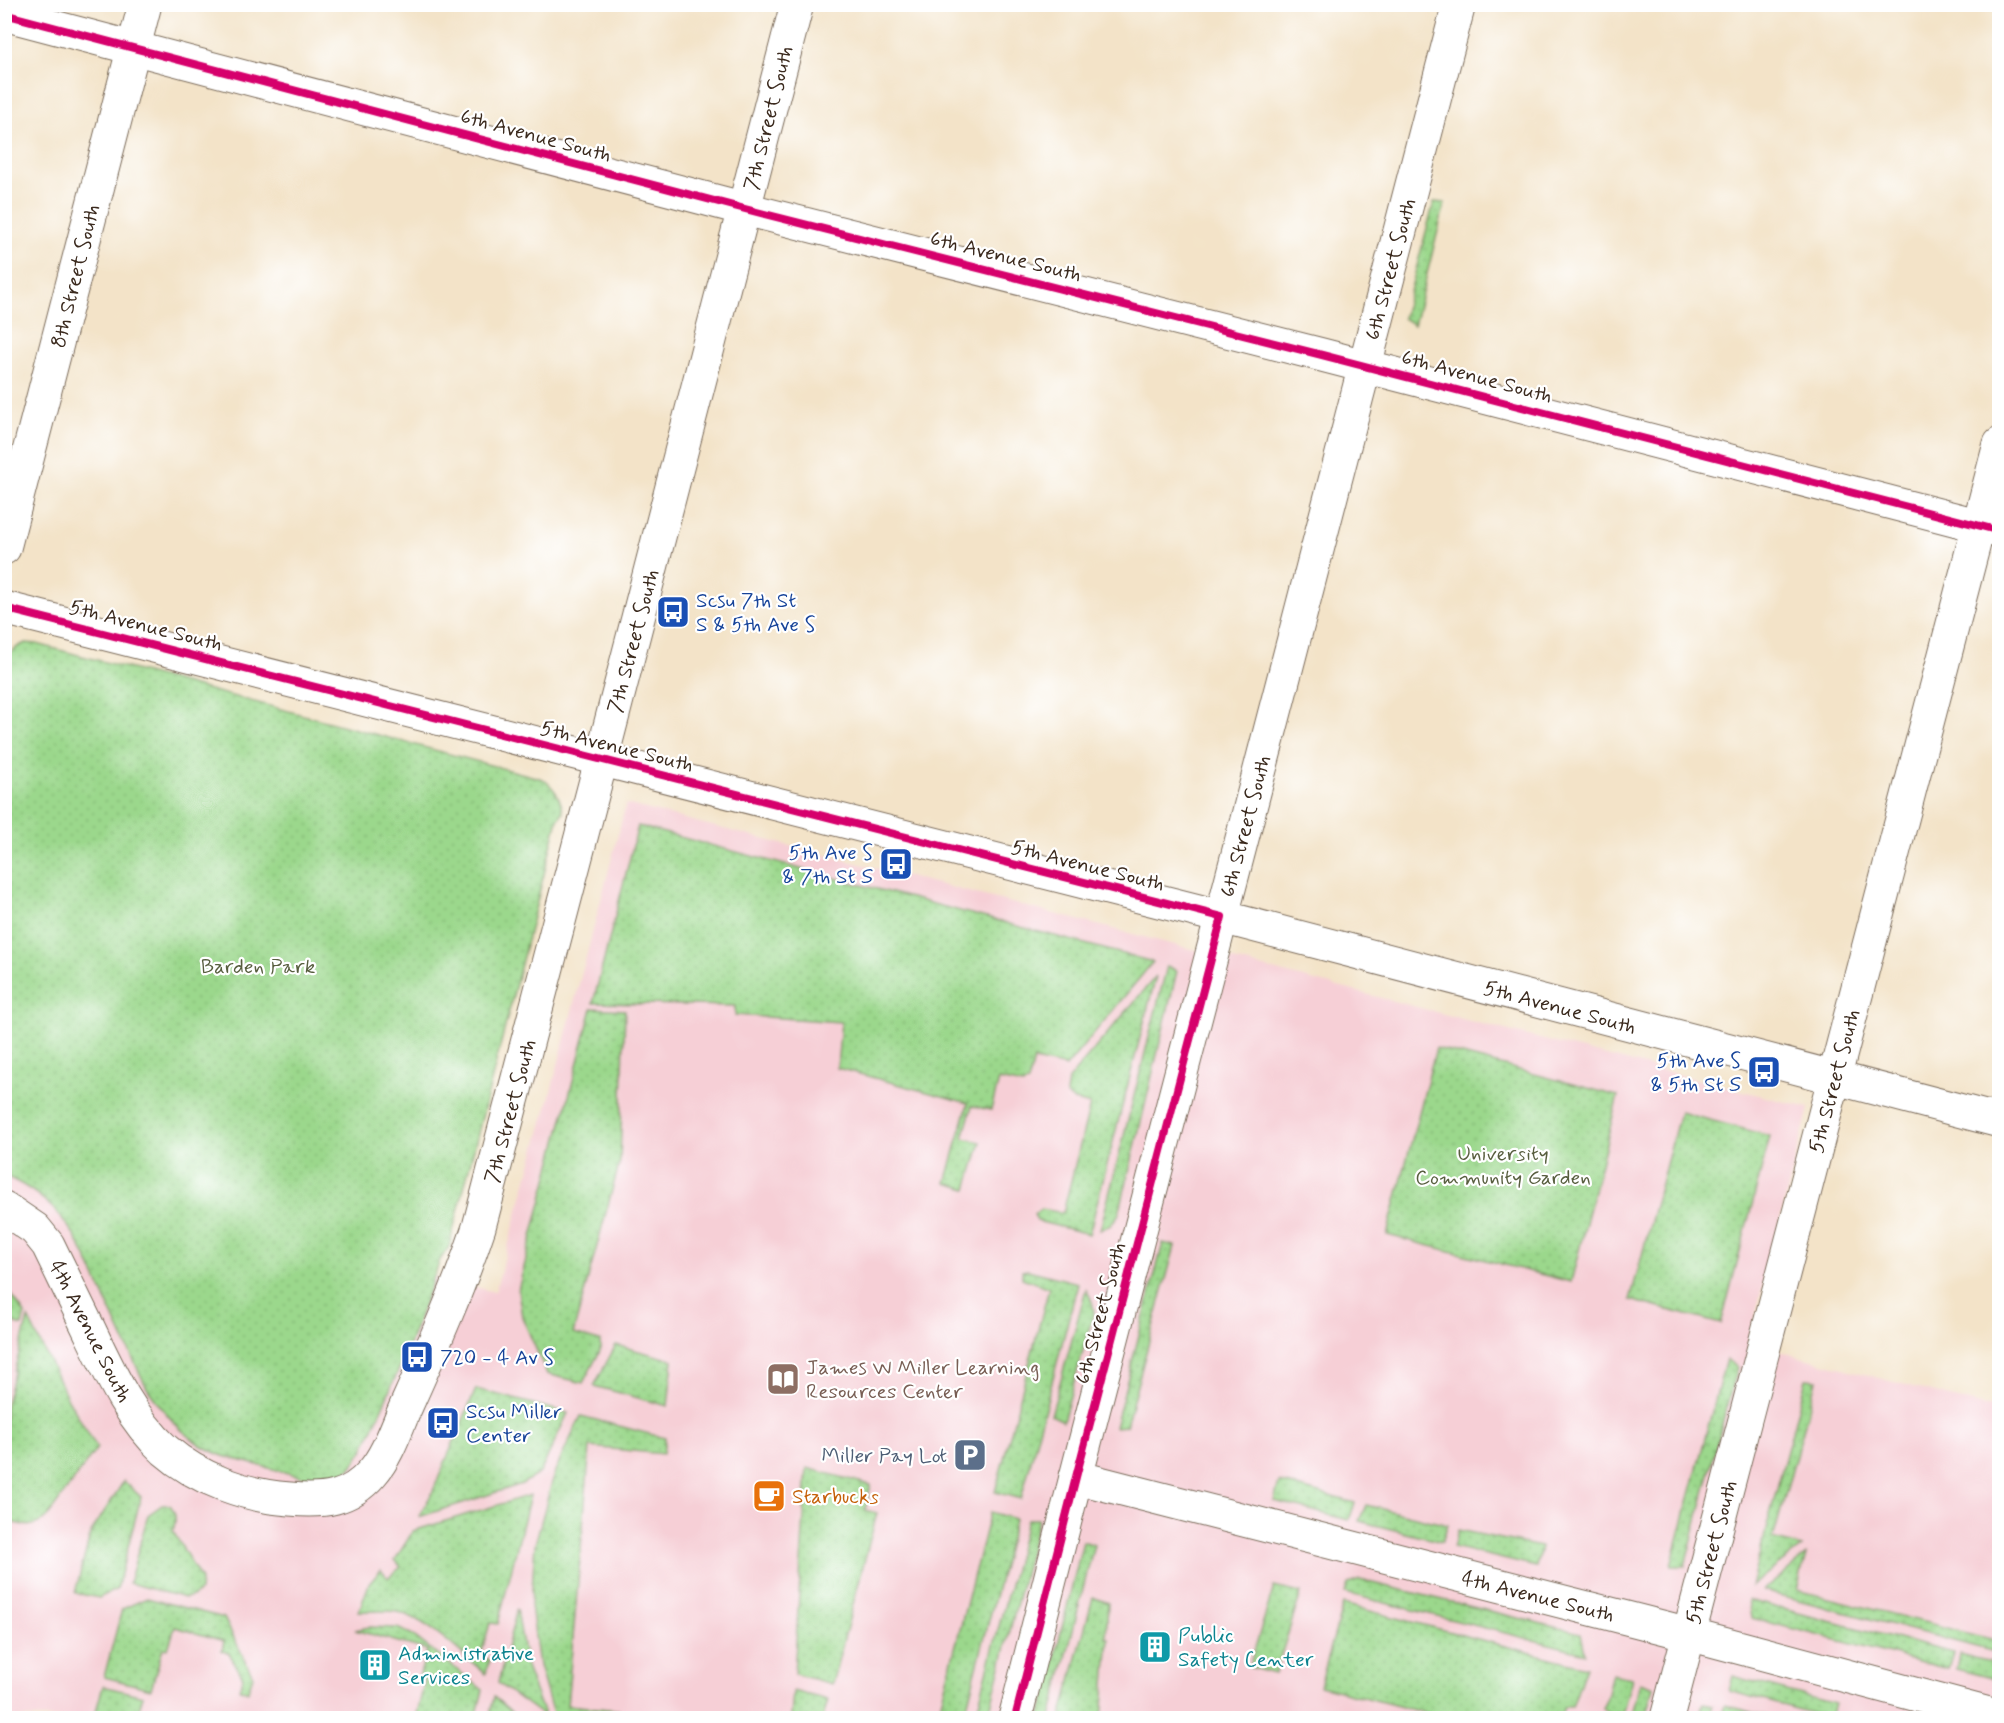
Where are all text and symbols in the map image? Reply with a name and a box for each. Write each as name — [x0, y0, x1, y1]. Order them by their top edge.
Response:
street label: 7th Street South — [737, 43, 800, 193]
street label: 6th Avenue South — [457, 102, 614, 170]
street label: 6th Street South — [1359, 195, 1423, 343]
street label: 8th Street South — [45, 202, 107, 351]
street label: 6th Avenue South — [927, 225, 1084, 289]
street label: 6th Avenue South — [1398, 343, 1555, 411]
street label: 7th Street South — [601, 566, 667, 716]
place label: Scsu 7th St S & 5th Ave S — [696, 587, 816, 639]
street label: 5th Avenue South — [66, 593, 225, 659]
bus stop icon: Scsu 7th St S & 5th Ave S — [655, 594, 691, 630]
street label: 5th Avenue South — [537, 714, 696, 780]
street label: 6th Street South — [1214, 752, 1278, 900]
street label: 5th Avenue South — [1008, 833, 1167, 899]
place label: 5th Ave S & 7th St S — [782, 839, 873, 891]
bus stop icon: 5th Ave S & 7th St S — [878, 846, 914, 882]
park label: Barden Park — [201, 953, 316, 981]
street label: 5th Avenue South — [1480, 974, 1639, 1042]
street label: 5th Street South — [1802, 1006, 1868, 1156]
street label: 7th Street South — [478, 1036, 544, 1186]
place label: 5th Ave S & 5th St S — [1650, 1047, 1741, 1099]
bus stop icon: 5th Ave S & 5th St S — [1746, 1054, 1782, 1090]
park label: University Community Garden — [1415, 1140, 1591, 1192]
street label: 6th Street South — [1069, 1239, 1133, 1387]
street label: 4th Avenue South — [42, 1255, 138, 1408]
bus stop icon: 720 - 4 Av S — [399, 1339, 435, 1375]
place label: 720 - 4 Av S — [440, 1344, 554, 1372]
place label: James W Miller Learning Resources Center — [806, 1354, 1039, 1406]
library icon: James W Miller Learning Resources Center — [765, 1361, 801, 1397]
place label: Scsu Miller Center — [466, 1398, 562, 1450]
bus stop icon: Scsu Miller Center — [425, 1405, 461, 1441]
parking icon: Miller Pay Lot — [952, 1437, 988, 1473]
place label: Miller Pay Lot — [822, 1442, 947, 1470]
street label: 5th Street South — [1679, 1477, 1745, 1627]
cafe icon: Starbucks — [751, 1478, 787, 1514]
place label: Starbucks — [792, 1483, 879, 1511]
street label: 4th Avenue South — [1458, 1564, 1617, 1629]
place label: Public Safety Center — [1178, 1622, 1314, 1674]
building icon: Public Safety Center — [1137, 1629, 1173, 1665]
place label: Administrative Services — [398, 1640, 534, 1692]
building icon: Administrative Services — [357, 1647, 393, 1683]

